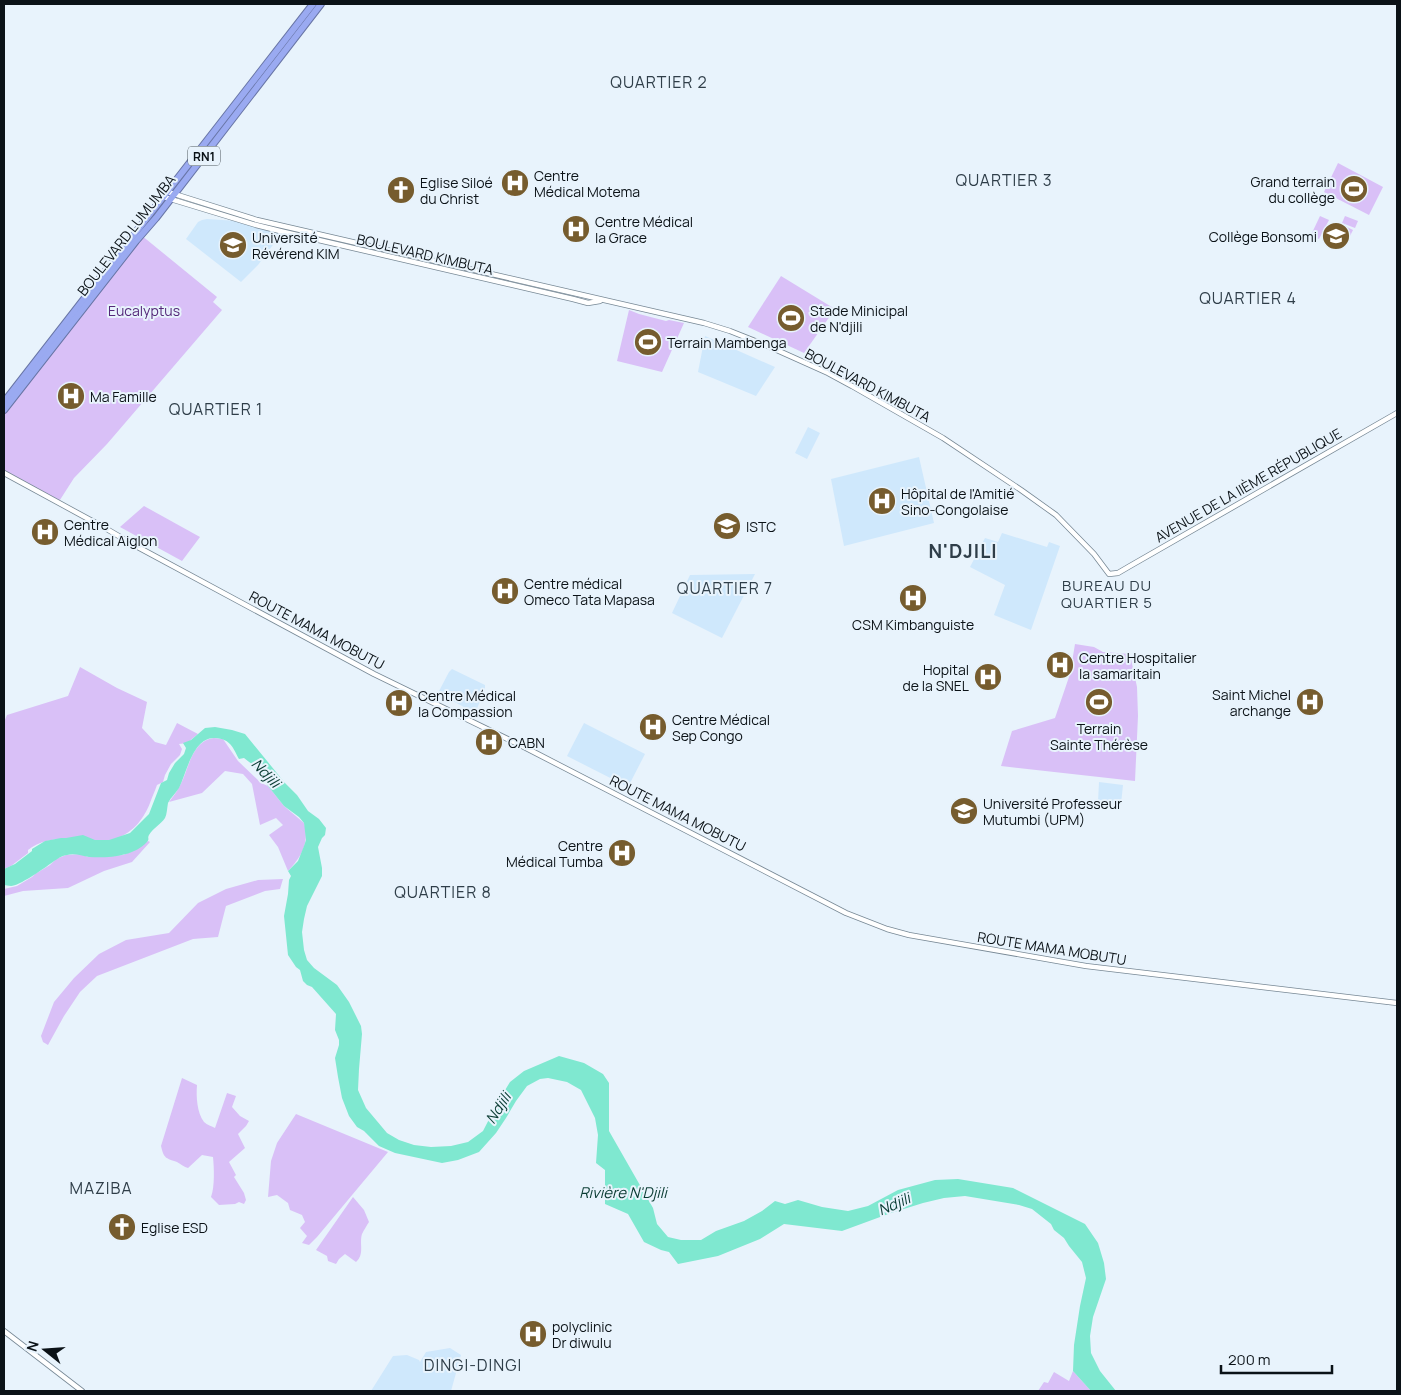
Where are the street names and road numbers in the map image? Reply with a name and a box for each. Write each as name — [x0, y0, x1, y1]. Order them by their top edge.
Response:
road number: RN1 — [188, 146, 220, 166]
street label: BOULEVARD LUMUMBA — [73, 170, 179, 299]
street label: BOULEVARD KIMBUTA — [355, 229, 495, 279]
street label: BOULEVARD KIMBUTA — [802, 344, 934, 426]
street label: AVENUE DE LA IIÈME RÉPUBLIQUE — [1151, 424, 1345, 546]
street label: ROUTE MAMA MOBUTU — [246, 586, 388, 674]
street label: ROUTE MAMA MOBUTU — [607, 770, 749, 856]
street label: ROUTE MAMA MOBUTU — [976, 927, 1128, 969]

